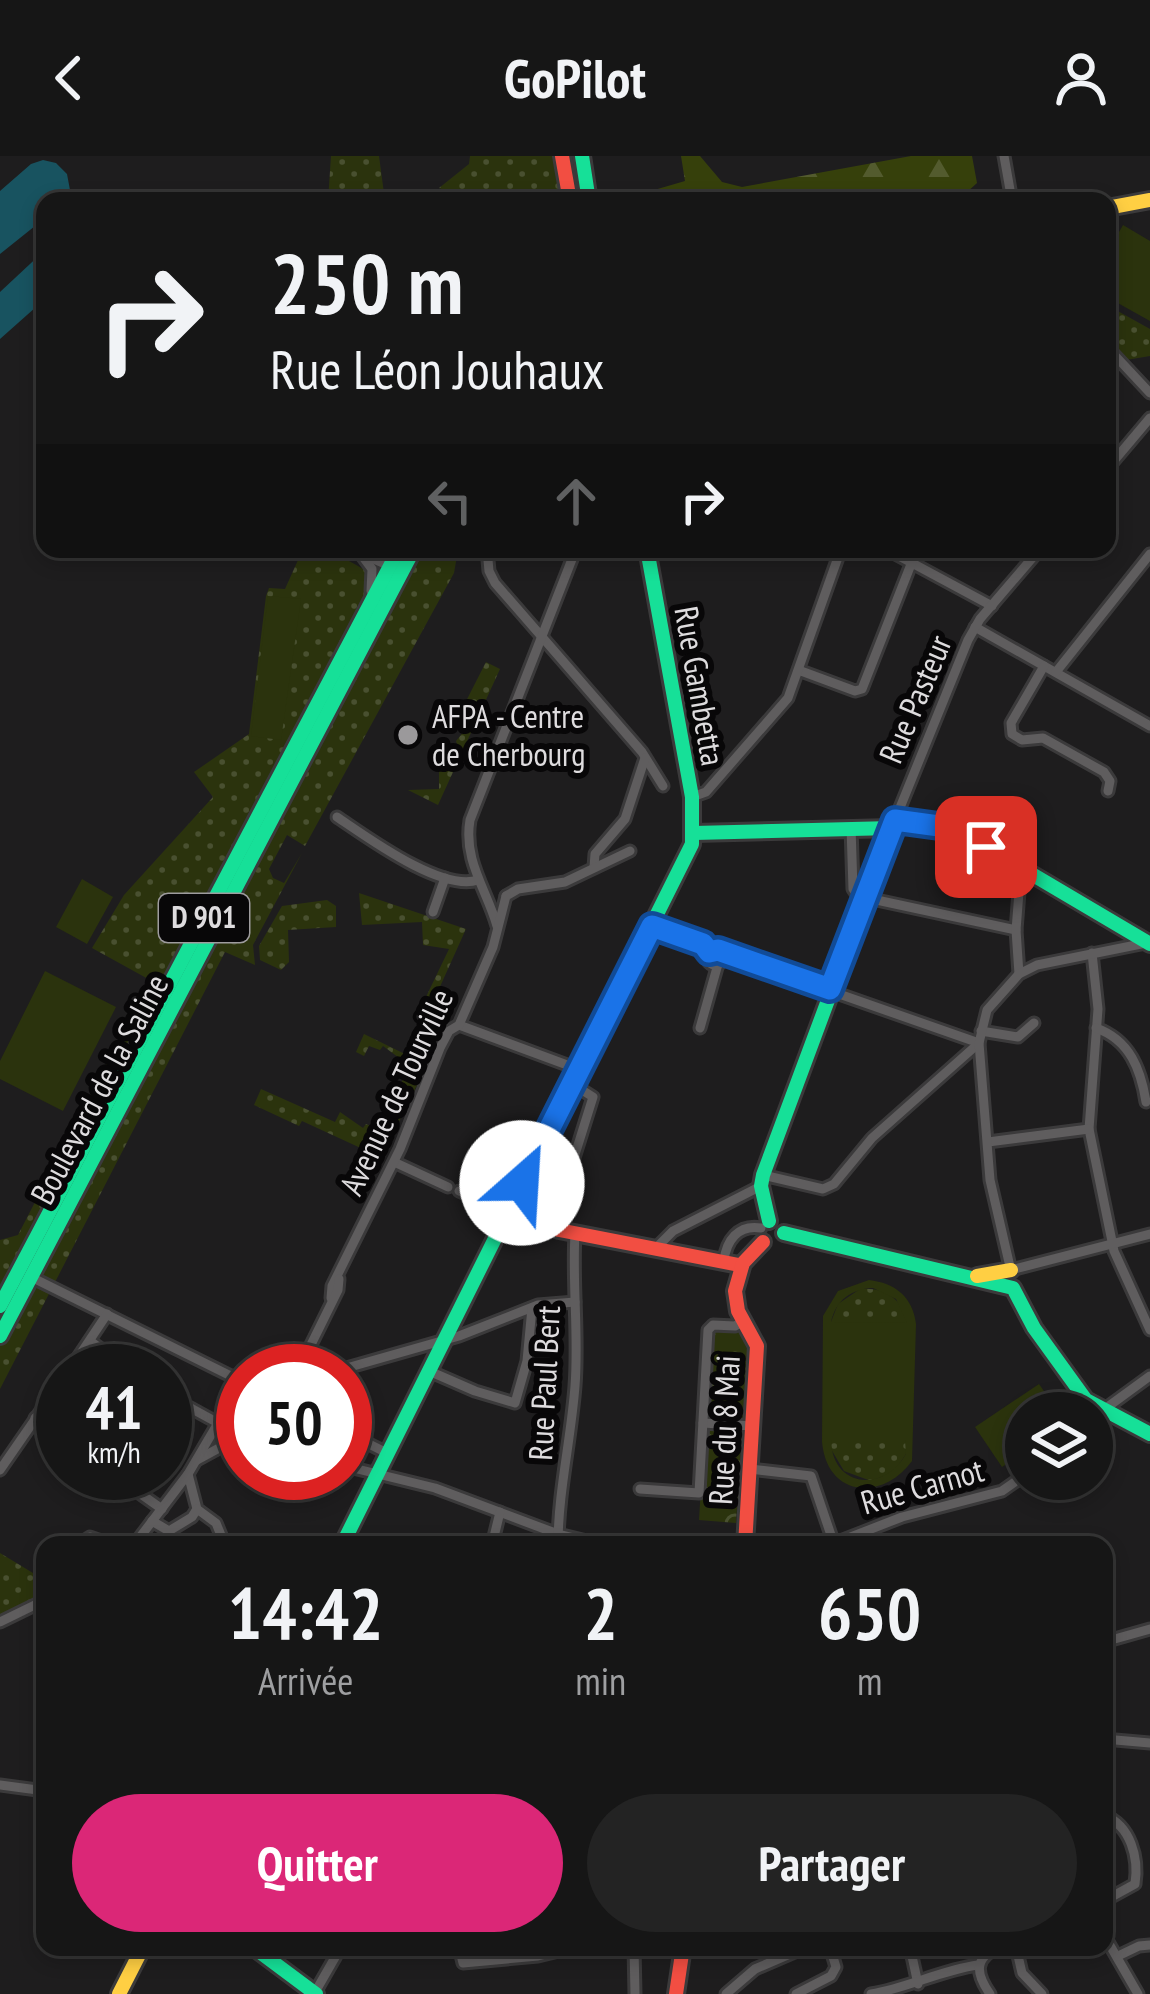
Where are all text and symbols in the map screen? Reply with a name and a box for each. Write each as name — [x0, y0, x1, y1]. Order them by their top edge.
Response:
text: GoPilot — [504, 43, 646, 113]
icon: back — [36, 45, 102, 111]
icon: person — [1048, 45, 1114, 111]
text: 250 m — [270, 228, 463, 337]
icon: right — [72, 240, 228, 396]
text: Rue Léon Jouhaux — [270, 334, 604, 404]
icon: left — [417, 468, 483, 534]
icon: ahead — [543, 468, 609, 534]
icon: right — [669, 468, 735, 534]
street label: Rue Gambetta — [665, 603, 736, 769]
street label: Rue Pasteur — [868, 628, 961, 769]
place label: AFPA - Centre de Cherbourg — [432, 694, 585, 775]
marker: AFPA - Centre de Cherbourg — [395, 722, 421, 748]
pin — [935, 796, 1037, 898]
icon: arrive — [953, 814, 1019, 880]
road number: D 901 — [159, 894, 249, 942]
street label: Boulevard de la Saline — [20, 966, 177, 1211]
street label: Avenue de Tourville — [329, 982, 462, 1202]
position arrow — [459, 1120, 585, 1246]
street label: Rue Paul Bert — [518, 1304, 569, 1462]
speed limit sign: 50 — [216, 1344, 372, 1500]
street label: Rue du 8 Mai — [698, 1354, 749, 1506]
text: 41 — [85, 1368, 143, 1446]
map controls — [1005, 1392, 1113, 1500]
button: layers — [1005, 1392, 1113, 1500]
text: km/h — [87, 1432, 141, 1471]
street label: Rue Carnot — [856, 1448, 988, 1523]
text: 14:42 — [228, 1566, 384, 1659]
text: 2 — [584, 1566, 618, 1659]
text: 650 — [818, 1566, 921, 1659]
text: Arrivée — [258, 1655, 353, 1706]
text: min — [575, 1655, 626, 1706]
text: m — [857, 1655, 882, 1706]
button: Quitter — [72, 1794, 563, 1932]
button: Partager — [587, 1794, 1077, 1932]

